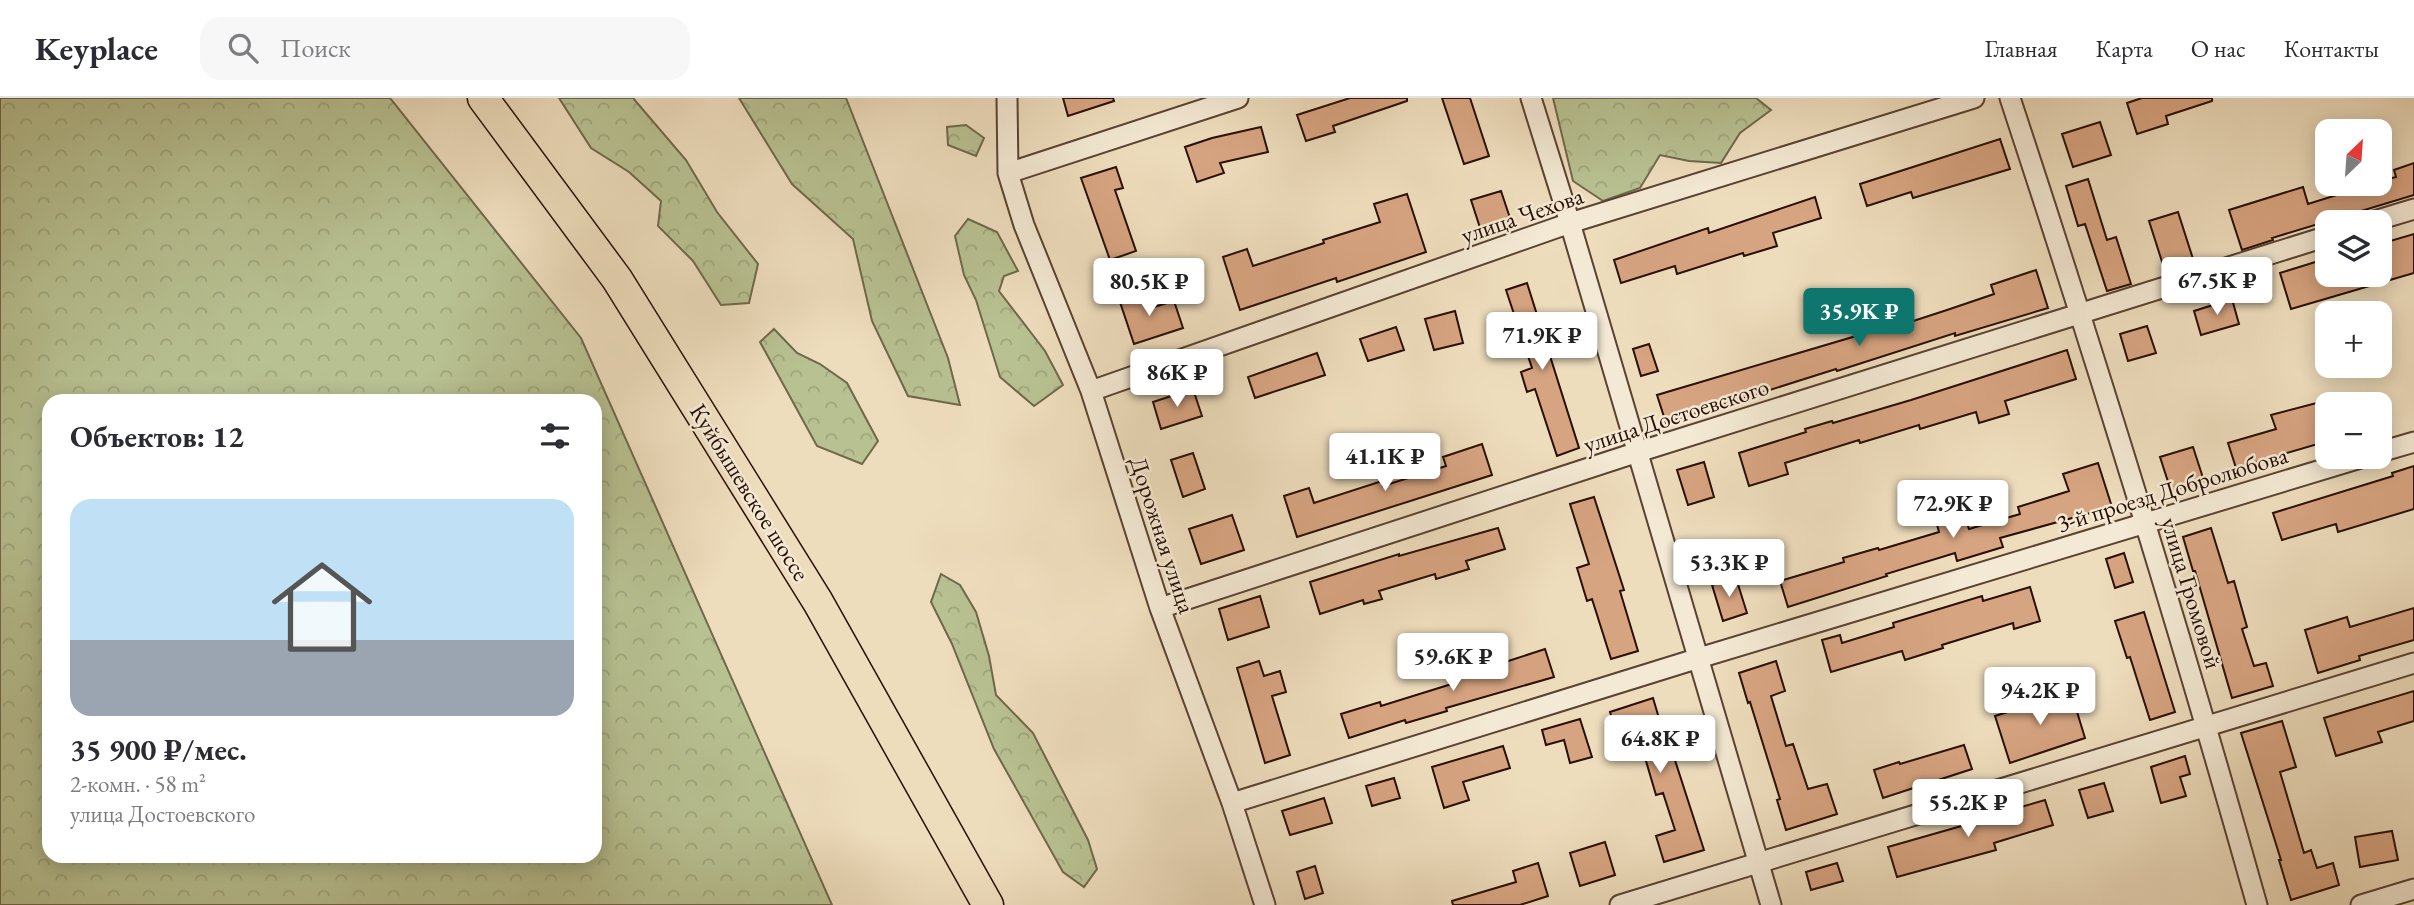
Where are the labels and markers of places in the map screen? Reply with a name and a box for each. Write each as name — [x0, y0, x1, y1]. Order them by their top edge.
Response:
pin: 80.5K ₽ — [1084, 258, 1214, 318]
pin: 67.5K ₽ — [2152, 258, 2282, 317]
pin: 35.9K ₽ — [1794, 288, 1924, 348]
pin: 71.9K ₽ — [1477, 313, 1607, 372]
pin: 86K ₽ — [1128, 350, 1226, 409]
pin: 41.1K ₽ — [1320, 434, 1450, 493]
pin: 72.9K ₽ — [1888, 480, 2018, 540]
pin: 53.3K ₽ — [1664, 540, 1794, 599]
pin: 59.6K ₽ — [1388, 634, 1518, 693]
pin: 94.2K ₽ — [1975, 668, 2105, 727]
pin: 64.8K ₽ — [1595, 716, 1725, 775]
pin: 55.2K ₽ — [1903, 780, 2033, 839]

